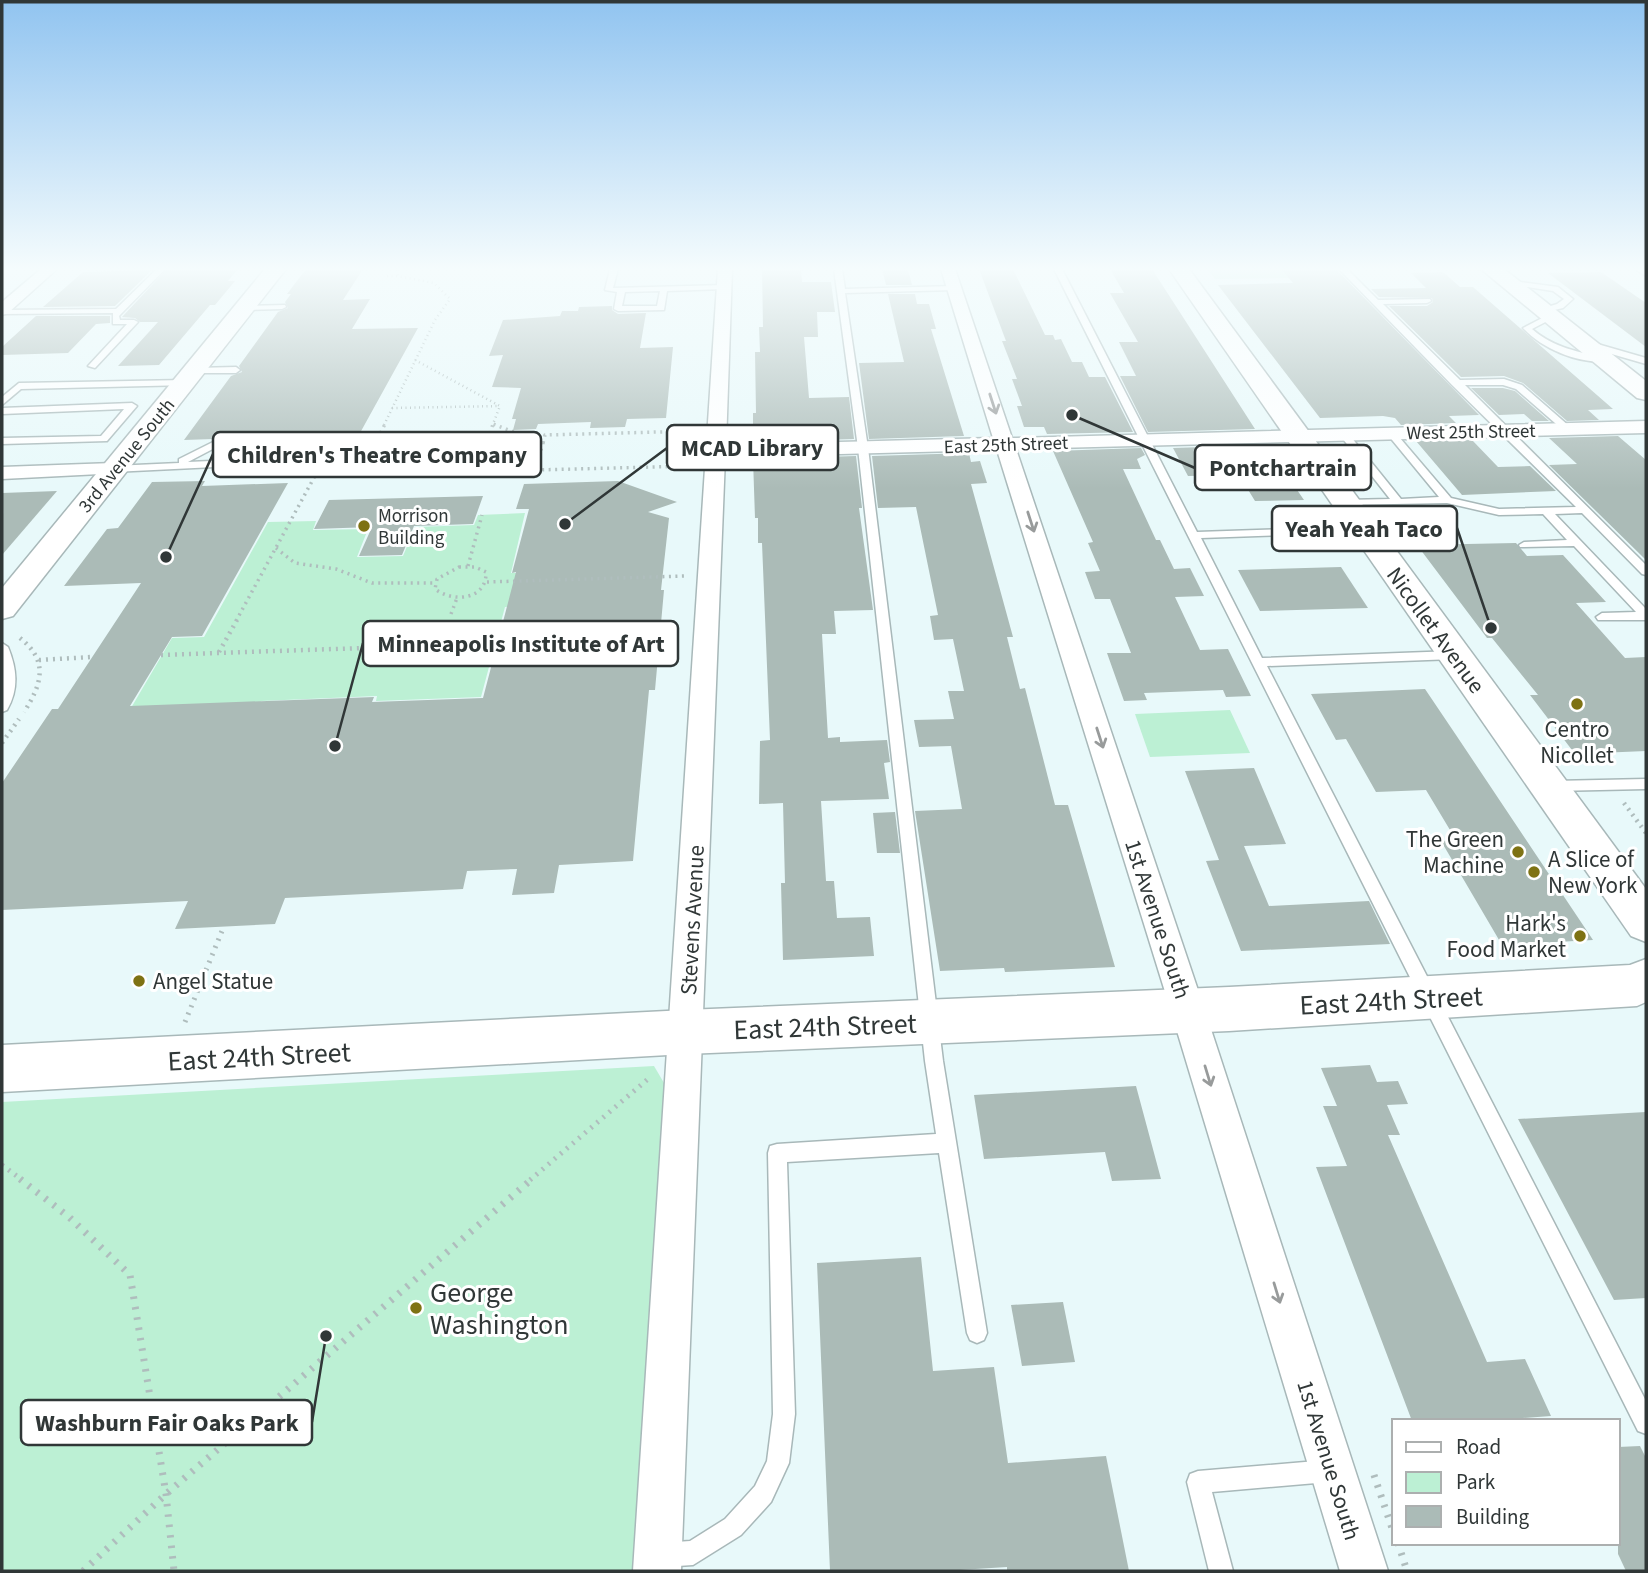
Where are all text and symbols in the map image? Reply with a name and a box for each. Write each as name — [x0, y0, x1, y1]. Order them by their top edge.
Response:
one-way arrow — [988, 392, 1000, 414]
street label: 3rd Avenue South — [73, 393, 182, 519]
street label: West 25th Street — [1406, 418, 1536, 447]
callout: MCAD Library — [667, 425, 838, 470]
street label: East 25th Street — [943, 430, 1069, 461]
text: MCAD Library — [681, 431, 824, 466]
callout: Children's Theatre Company — [213, 432, 541, 477]
text: Children's Theatre Company — [227, 438, 527, 473]
callout: Pontchartrain — [1195, 445, 1371, 490]
text: Pontchartrain — [1209, 451, 1357, 486]
place label: Morrison Building — [378, 503, 449, 552]
callout: Yeah Yeah Taco — [1272, 506, 1457, 551]
one-way arrow — [1025, 510, 1038, 532]
text: Yeah Yeah Taco — [1284, 512, 1443, 547]
marker: Morrison Building — [356, 518, 372, 534]
street label: Nicollet Avenue — [1378, 560, 1493, 700]
callout: Minneapolis Institute of Art — [363, 621, 678, 666]
text: Minneapolis Institute of Art — [377, 627, 665, 662]
marker: Centro Nicollet — [1569, 696, 1585, 712]
place label: Centro Nicollet — [1540, 713, 1614, 772]
one-way arrow — [1095, 727, 1107, 749]
place label: The Green Machine — [1406, 823, 1504, 882]
street label: 1st Avenue South — [1116, 835, 1199, 1003]
place label: A Slice of New York — [1548, 843, 1638, 902]
street label: Stevens Avenue — [672, 844, 713, 996]
marker: The Green Machine — [1510, 844, 1526, 860]
marker: A Slice of New York — [1526, 864, 1542, 880]
place label: Hark's Food Market — [1446, 907, 1566, 966]
marker: Hark's Food Market — [1572, 928, 1588, 944]
place label: Angel Statue — [153, 965, 273, 998]
marker: Angel Statue — [131, 973, 147, 989]
street label: East 24th Street — [1298, 976, 1484, 1026]
street label: East 24th Street — [733, 1004, 918, 1050]
street label: East 24th Street — [166, 1032, 352, 1082]
one-way arrow — [1203, 1065, 1216, 1087]
place label: George Washington — [430, 1273, 569, 1345]
one-way arrow — [1271, 1282, 1284, 1304]
marker: George Washington — [408, 1300, 424, 1316]
street label: 1st Avenue South — [1288, 1376, 1369, 1544]
callout: Washburn Fair Oaks Park — [21, 1400, 312, 1445]
text: Washburn Fair Oaks Park — [35, 1406, 300, 1441]
legend — [1392, 1419, 1620, 1545]
text: Road — [1456, 1432, 1501, 1462]
text: Park — [1456, 1467, 1496, 1497]
text: Building — [1456, 1502, 1530, 1532]

